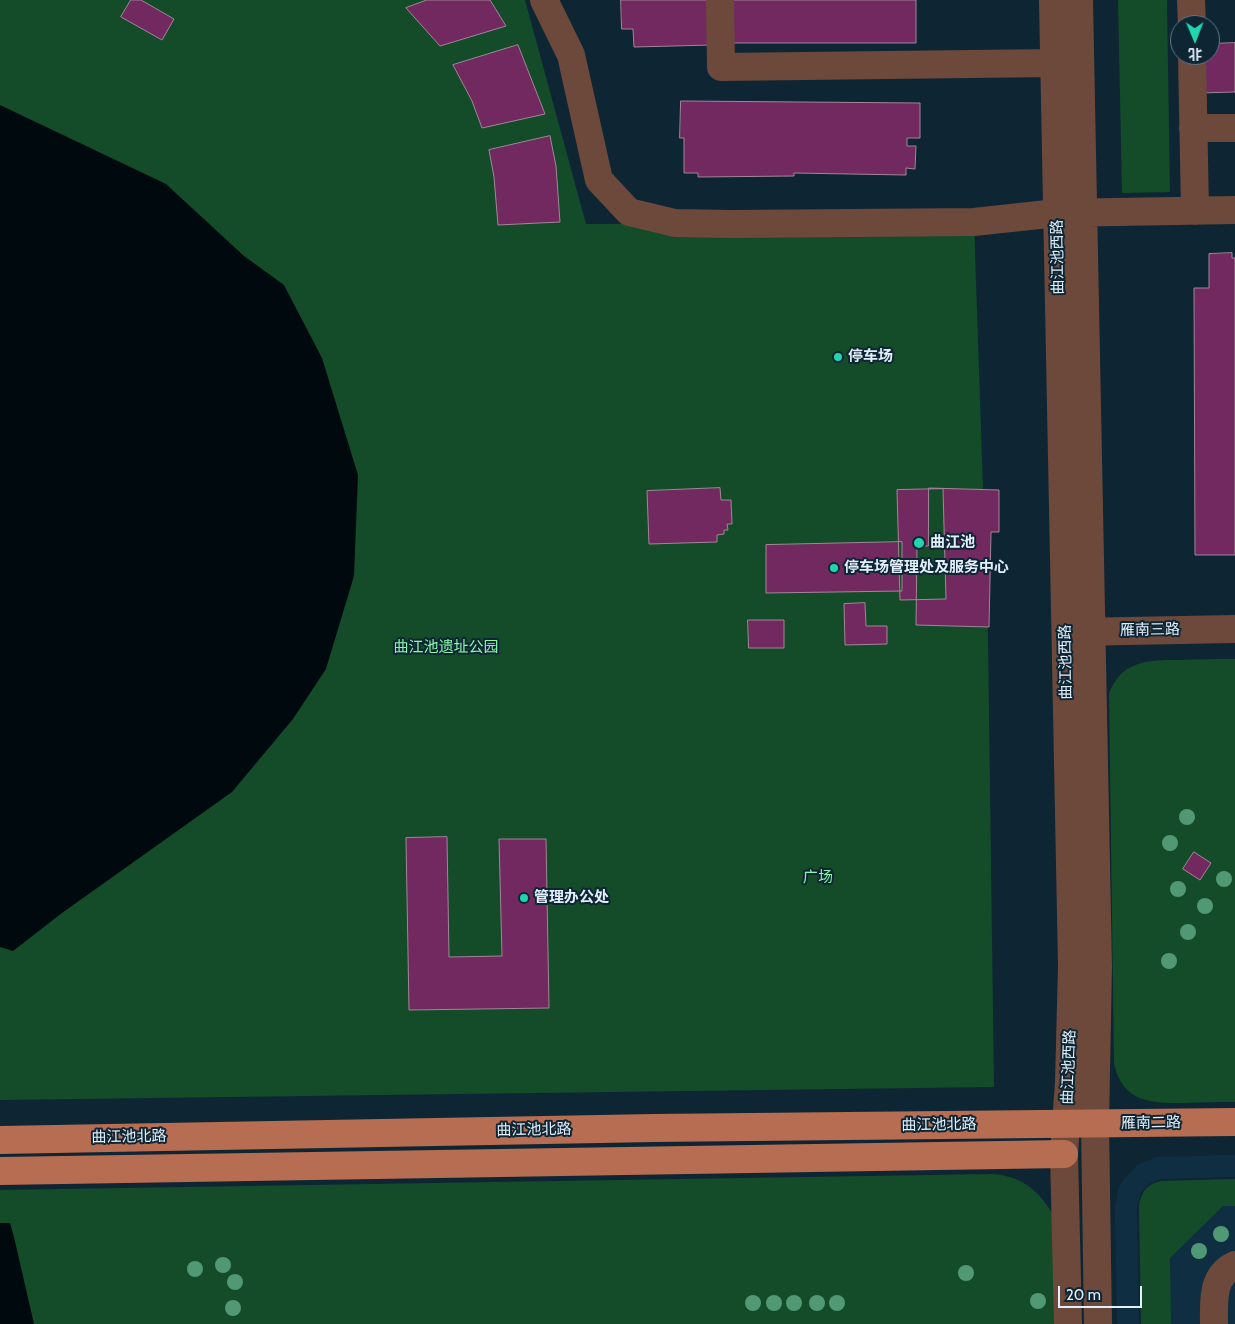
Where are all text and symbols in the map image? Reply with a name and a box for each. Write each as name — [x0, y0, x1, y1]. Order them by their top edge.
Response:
north arrow — [1170, 15, 1220, 65]
text: 北 — [1188, 45, 1202, 63]
street label: 曲江池西路 — [1048, 219, 1068, 295]
place label: 停车场 — [848, 348, 893, 366]
marker: 停车场 — [832, 351, 844, 363]
place label: 曲江池 — [930, 534, 975, 552]
marker: 曲江池 — [912, 536, 926, 550]
place label: 停车场管理处及服务中心 — [844, 559, 1009, 577]
marker: 停车场管理处及服务中心 — [828, 562, 840, 574]
street label: 雁南三路 — [1120, 620, 1180, 640]
street label: 曲江池西路 — [1056, 624, 1076, 700]
park label: 曲江池遗址公园 — [394, 639, 498, 657]
park label: 广场 — [803, 869, 833, 887]
place label: 管理办公处 — [534, 889, 609, 907]
marker: 管理办公处 — [518, 892, 530, 904]
street label: 曲江池西路 — [1059, 1029, 1079, 1105]
street label: 雁南二路 — [1121, 1113, 1181, 1133]
street label: 曲江池北路 — [901, 1115, 977, 1135]
street label: 曲江池北路 — [496, 1120, 572, 1140]
street label: 曲江池北路 — [91, 1127, 167, 1147]
scale bar — [1060, 1276, 1144, 1308]
text: 20 m — [1066, 1286, 1101, 1304]

